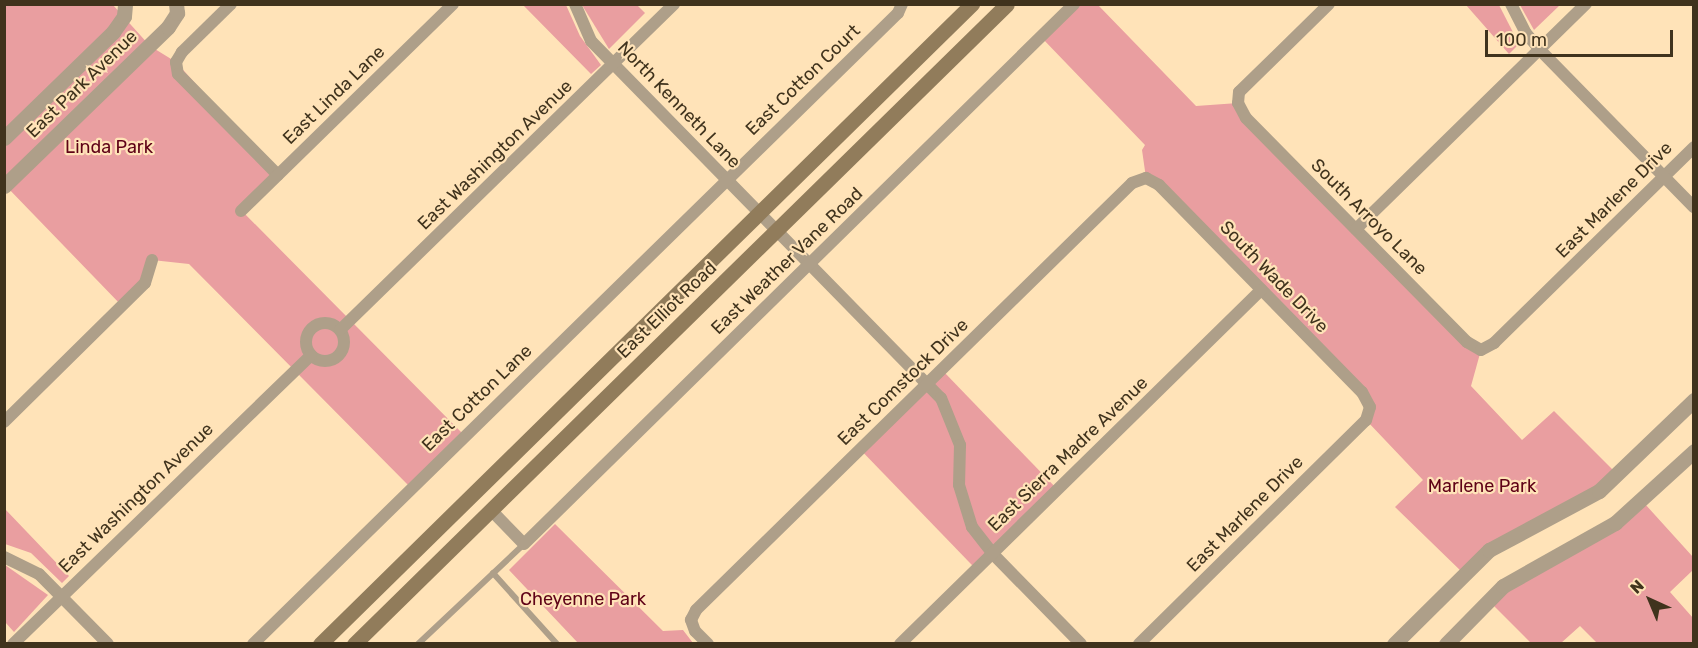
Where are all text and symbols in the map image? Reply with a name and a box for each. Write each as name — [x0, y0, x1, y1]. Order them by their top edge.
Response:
scale bar — [1488, 18, 1676, 56]
street label: East Cotton Court — [741, 20, 865, 140]
street label: East Park Avenue — [22, 25, 142, 143]
text: 100 m — [1496, 29, 1547, 51]
street label: North Kenneth Lane — [613, 37, 745, 173]
street label: East Linda Lane — [279, 41, 389, 149]
street label: East Washington Avenue — [413, 75, 577, 235]
park label: Linda Park — [65, 136, 153, 158]
street label: East Marlene Drive — [1551, 137, 1677, 263]
street label: South Arroyo Lane — [1306, 154, 1432, 280]
street label: East Weather Vane Road — [706, 183, 868, 339]
street label: South Wade Drive — [1215, 217, 1333, 337]
street label: East Elliot Road — [613, 257, 721, 363]
street label: East Comstock Drive — [833, 314, 973, 450]
street label: East Cotton Lane — [418, 340, 536, 456]
street label: East Sierra Madre Avenue — [983, 372, 1153, 536]
street label: East Washington Avenue — [54, 418, 218, 578]
street label: East Marlene Drive — [1182, 451, 1308, 577]
park label: Marlene Park — [1428, 475, 1536, 497]
north arrow — [1620, 570, 1680, 630]
text: N — [1626, 576, 1648, 598]
park label: Cheyenne Park — [520, 588, 646, 610]

